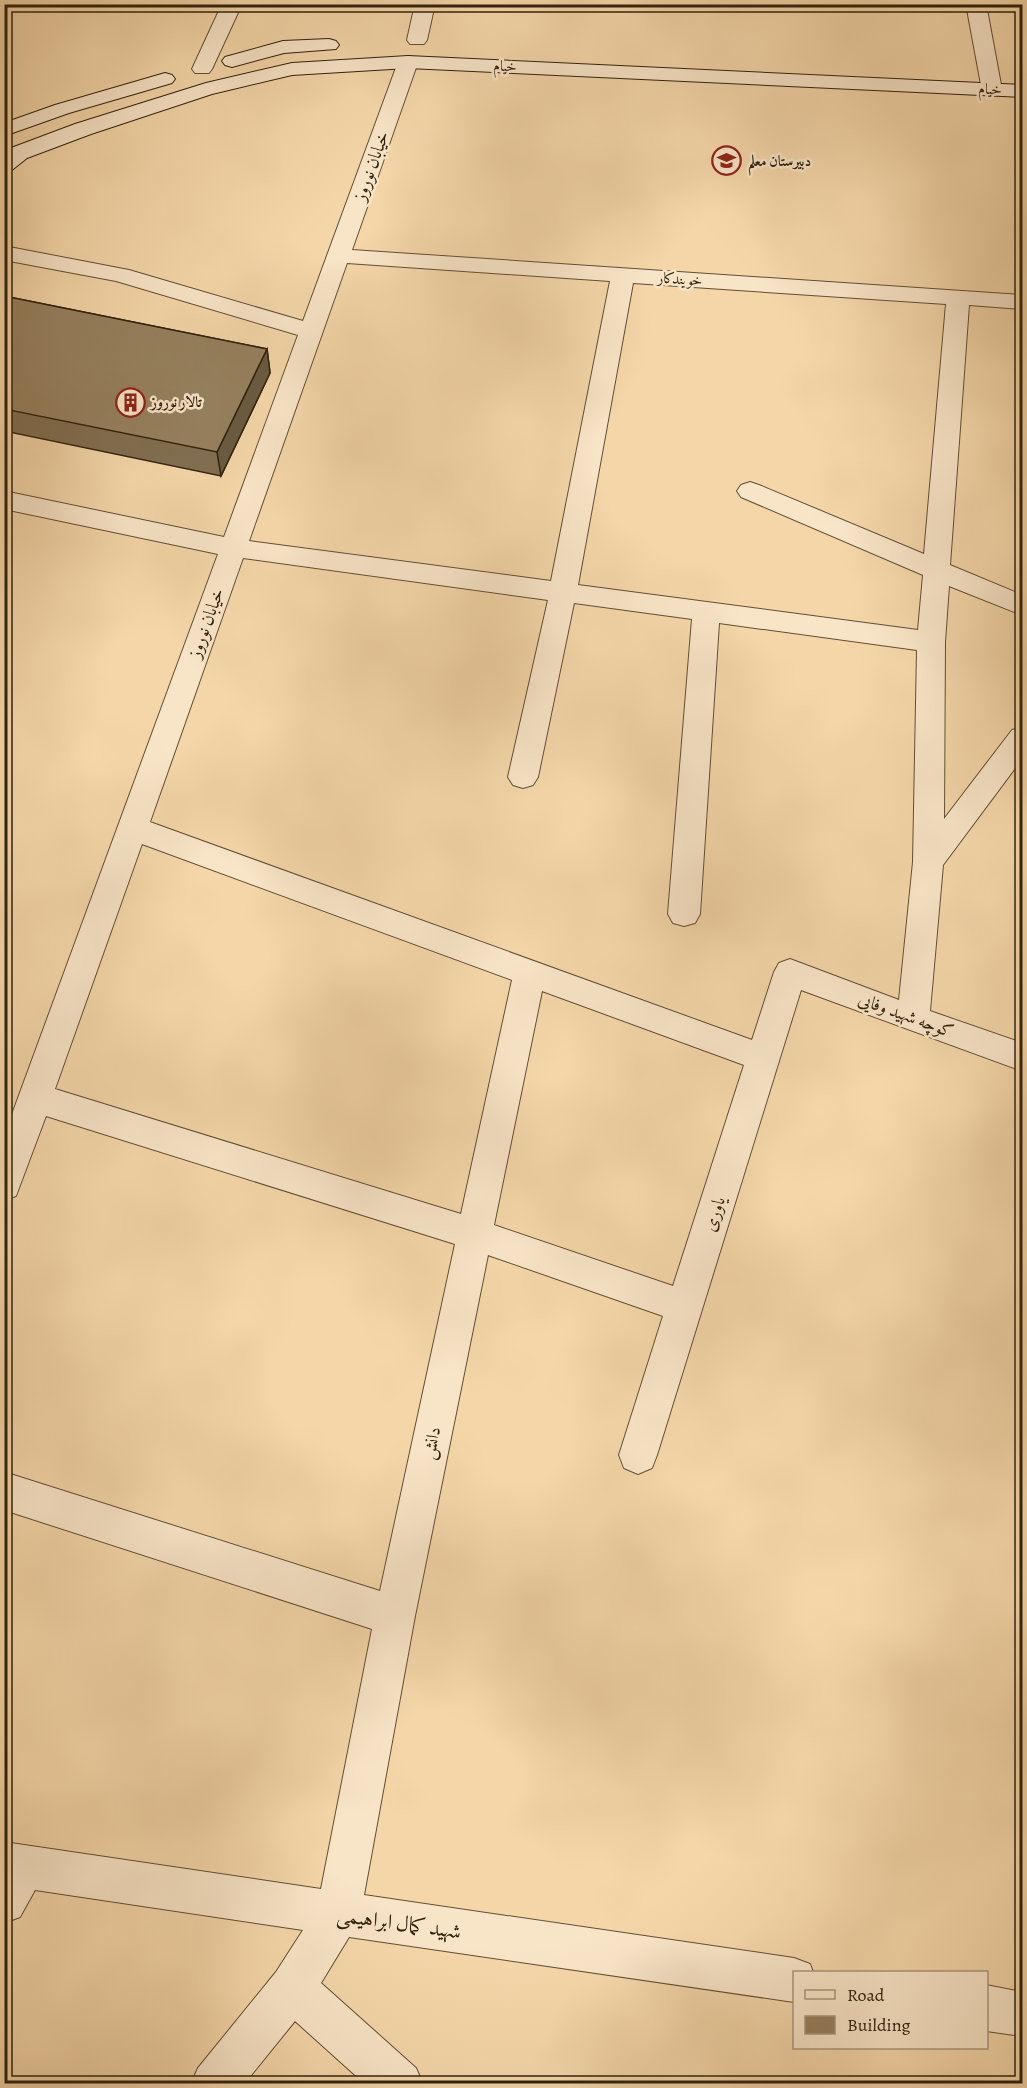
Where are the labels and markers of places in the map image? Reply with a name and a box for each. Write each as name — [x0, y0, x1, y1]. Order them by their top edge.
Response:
school or university icon: دبیرستان معلم — [711, 145, 743, 177]
place label: دبیرستان معلم — [748, 151, 811, 176]
building icon: تالار نوروز — [114, 386, 146, 418]
place label: تالار نوروز — [149, 392, 203, 412]

